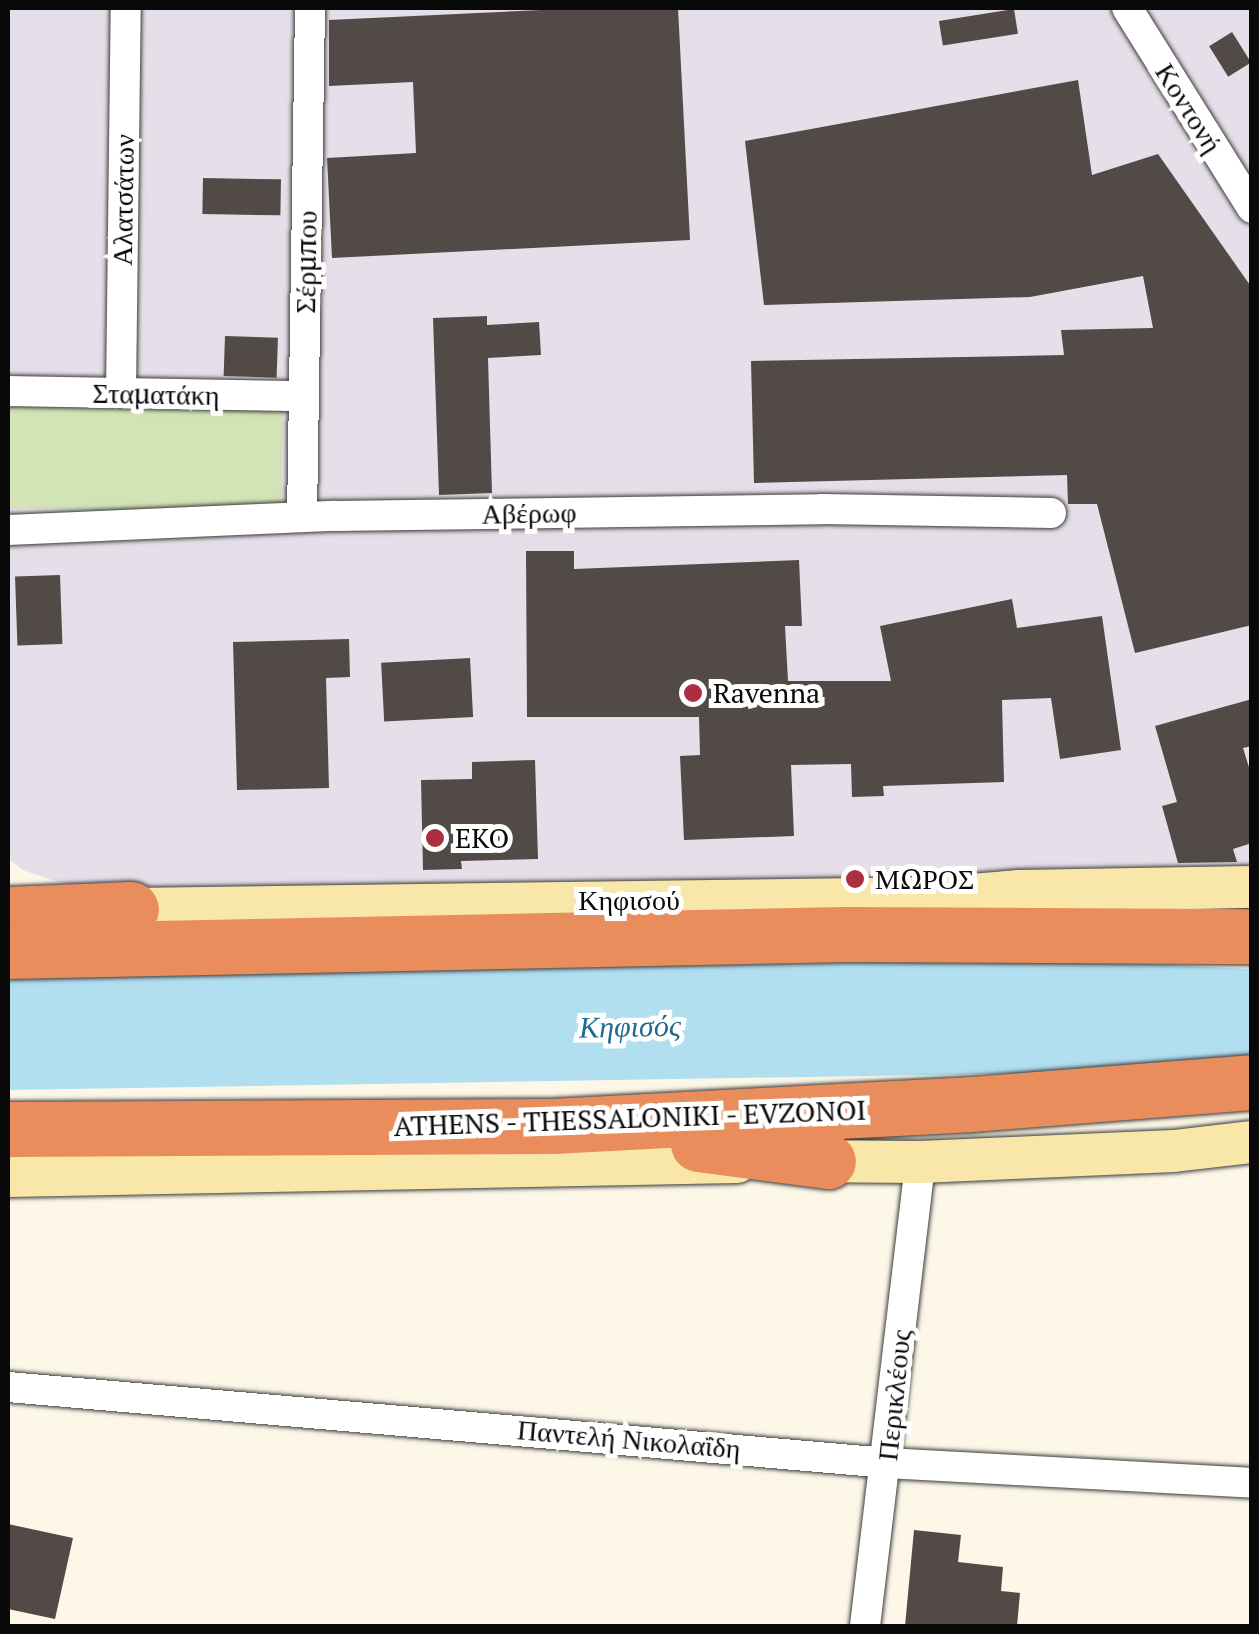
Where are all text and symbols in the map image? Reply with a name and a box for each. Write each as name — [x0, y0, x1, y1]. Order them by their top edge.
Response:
street label: Κοντονή — [1148, 57, 1230, 159]
street label: Αλατσάτων — [105, 134, 141, 266]
street label: Σέρμπου — [288, 210, 324, 314]
street label: Σταματάκη — [92, 376, 220, 412]
street label: Αβέρωφ — [481, 495, 577, 531]
place label: Ravenna — [713, 676, 820, 710]
marker: Ravenna — [682, 682, 704, 704]
place label: EKO — [455, 821, 509, 855]
marker: EKO — [424, 827, 446, 849]
place label: ΜΩΡΟΣ — [875, 862, 974, 896]
marker: ΜΩΡΟΣ — [844, 868, 866, 890]
street label: Κηφισού — [578, 883, 680, 917]
water label: Κηφισός — [579, 1007, 681, 1045]
street label: ATHENS - THESSALONIKI - EVZONOI — [391, 1093, 869, 1143]
street label: Περικλέους — [870, 1328, 918, 1462]
street label: Παντελή Νικολαΐδη — [516, 1412, 742, 1466]

